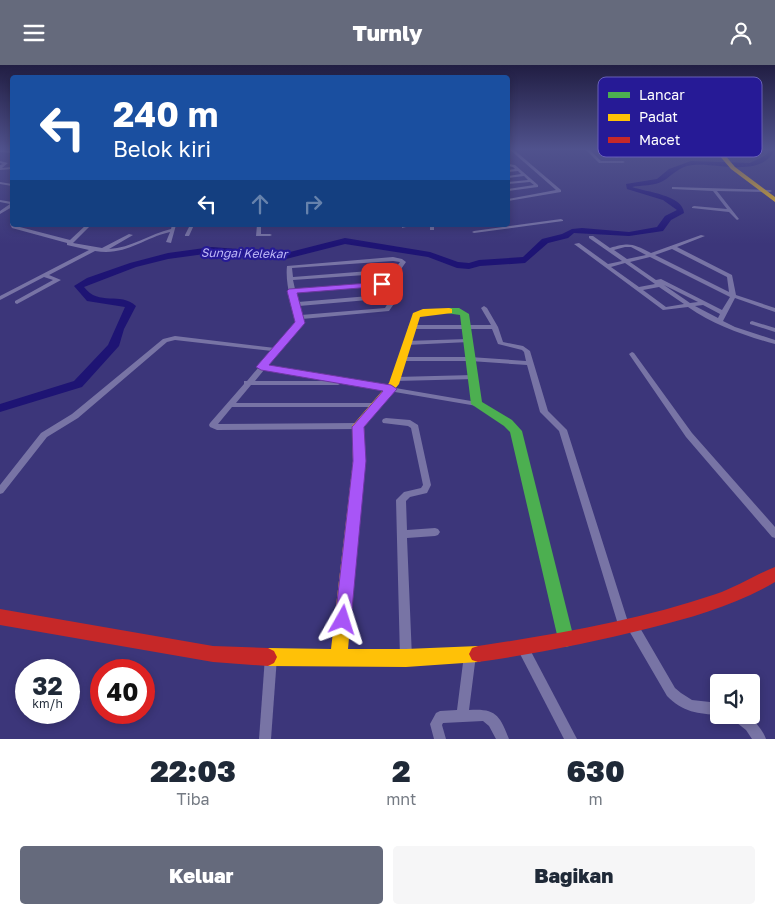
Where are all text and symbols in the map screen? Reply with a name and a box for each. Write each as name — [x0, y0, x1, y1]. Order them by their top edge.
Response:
icon: menu — [20, 19, 48, 47]
text: Turnly — [353, 19, 422, 46]
icon: person — [727, 19, 755, 47]
legend — [598, 77, 762, 157]
text: Lancar — [639, 86, 685, 103]
text: 240 m — [113, 93, 218, 135]
icon: left — [30, 95, 95, 160]
text: Padat — [639, 108, 678, 125]
text: Macet — [639, 131, 680, 148]
text: Belok kiri — [113, 135, 211, 162]
icon: left — [193, 190, 221, 218]
icon: ahead — [246, 190, 274, 218]
icon: right — [299, 190, 327, 218]
water label: Sungai Kelekar — [201, 245, 290, 261]
pin — [361, 263, 403, 305]
icon: arrive — [368, 270, 396, 298]
position arrow — [316, 593, 368, 645]
speed limit sign: 40 — [90, 659, 155, 724]
text: 32 — [32, 670, 63, 701]
map controls — [710, 674, 760, 724]
button: sound — [710, 674, 760, 724]
text: km/h — [32, 696, 63, 711]
text: 22:03 — [150, 753, 236, 789]
text: 2 — [392, 753, 411, 789]
text: 630 — [567, 753, 625, 789]
text: Tiba — [177, 789, 210, 809]
text: mnt — [386, 789, 416, 809]
text: m — [589, 789, 603, 809]
button: Keluar — [20, 846, 383, 904]
button: Bagikan — [393, 846, 755, 904]

